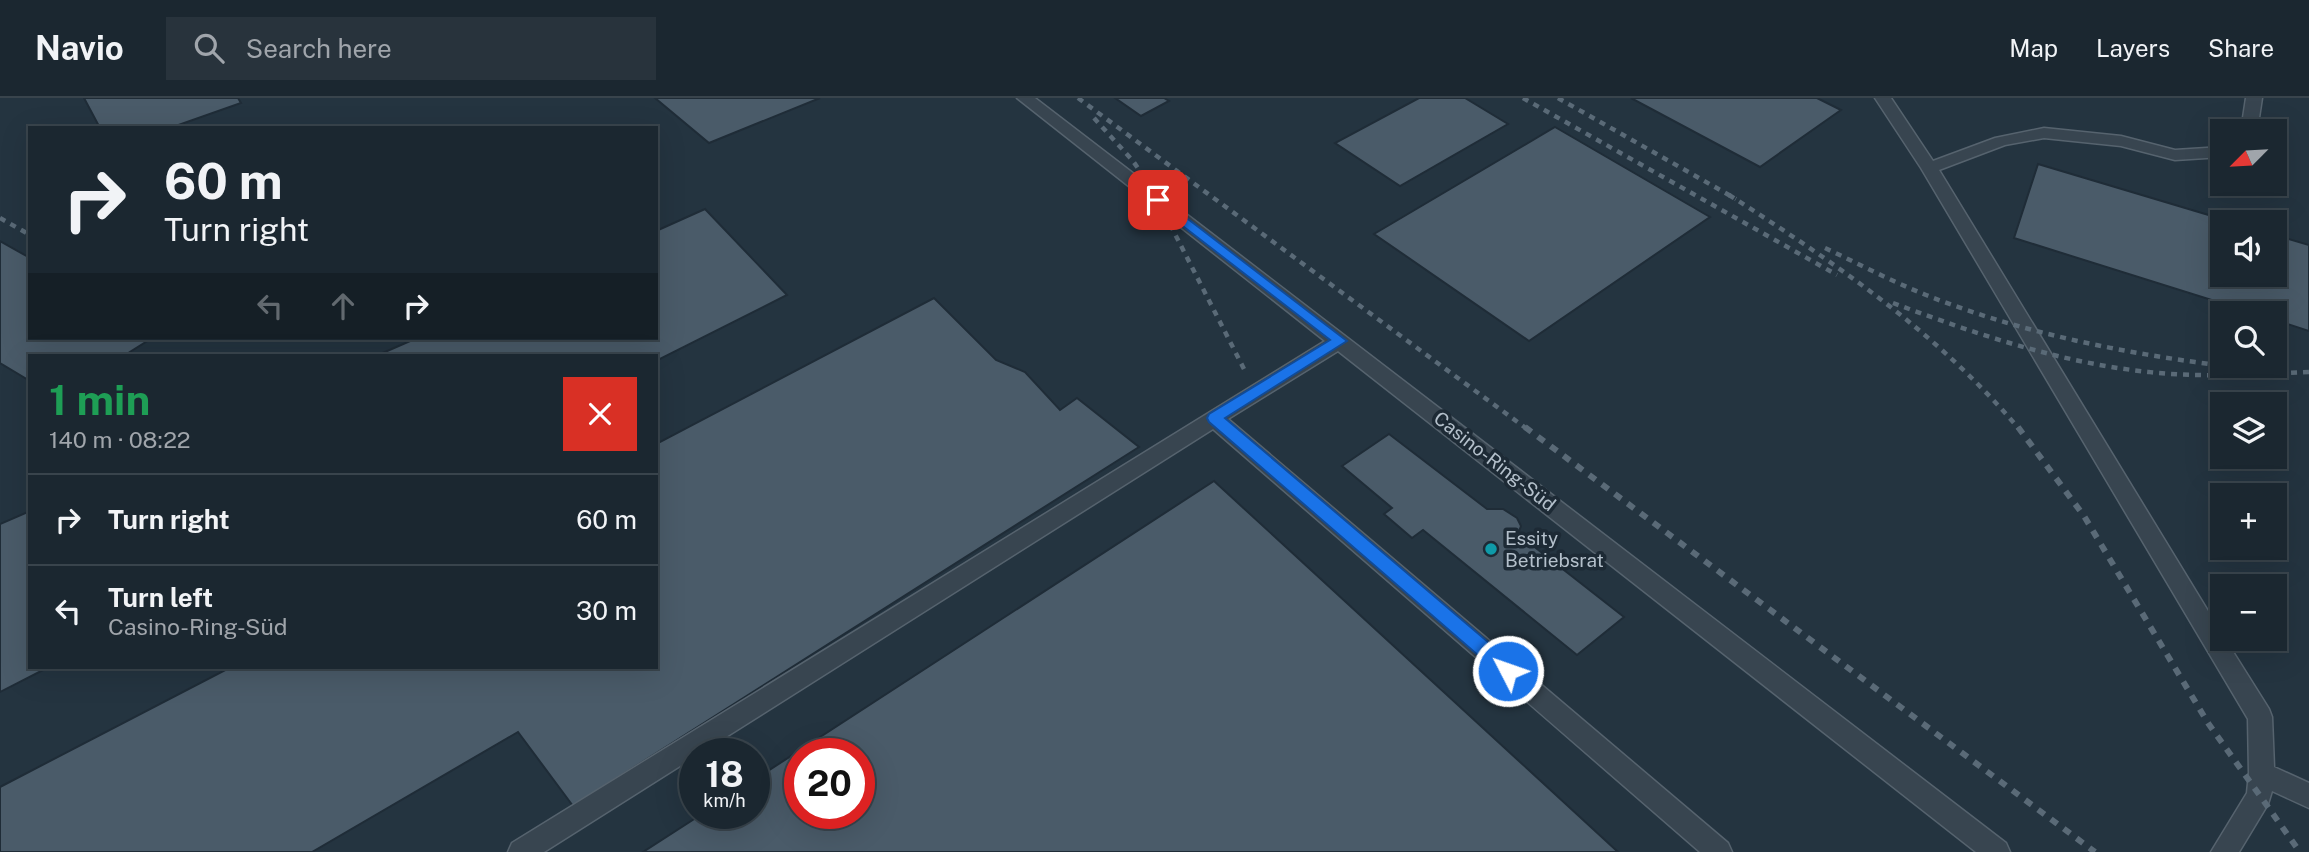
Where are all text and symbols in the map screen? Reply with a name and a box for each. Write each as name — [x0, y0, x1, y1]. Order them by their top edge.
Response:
search box — [166, 17, 656, 80]
text: Navio — [35, 29, 124, 67]
icon: search — [190, 29, 228, 67]
text: Search here — [246, 33, 392, 64]
text: Map — [2009, 34, 2058, 62]
text: Layers — [2096, 34, 2170, 62]
text: Share — [2208, 34, 2274, 62]
north arrow — [2210, 119, 2287, 196]
map controls — [2210, 119, 2287, 651]
text: 60 m — [164, 152, 283, 210]
icon: right — [49, 154, 140, 245]
pin — [1128, 170, 1188, 230]
icon: arrive — [1139, 181, 1177, 219]
button: sound — [2210, 210, 2287, 287]
text: Turn right — [164, 211, 309, 248]
icon: left — [251, 287, 289, 325]
icon: ahead — [324, 287, 362, 325]
icon: right — [397, 287, 435, 325]
button: search — [2210, 301, 2287, 378]
text: 1 min — [49, 375, 150, 424]
button: close — [563, 377, 637, 451]
button: layers — [2210, 392, 2287, 469]
street label: Casino-Ring-Süd — [1430, 407, 1560, 515]
text: 140 m · 08:22 — [49, 426, 191, 453]
button: + — [2210, 483, 2287, 560]
icon: right — [49, 501, 87, 539]
text: Turn right — [108, 504, 230, 535]
text: 60 m — [576, 504, 637, 535]
place label: Essity Betriebsrat — [1505, 527, 1604, 571]
marker: Essity Betriebsrat — [1483, 541, 1499, 557]
button: − — [2210, 574, 2287, 651]
text: Turn left — [108, 582, 213, 613]
icon: left — [49, 592, 87, 630]
text: 30 m — [576, 595, 637, 626]
text: Casino-Ring-Süd — [108, 613, 288, 640]
position arrow — [1471, 634, 1545, 708]
speed limit sign: 20 — [784, 738, 875, 829]
text: 18 — [705, 754, 744, 795]
text: km/h — [703, 790, 746, 811]

